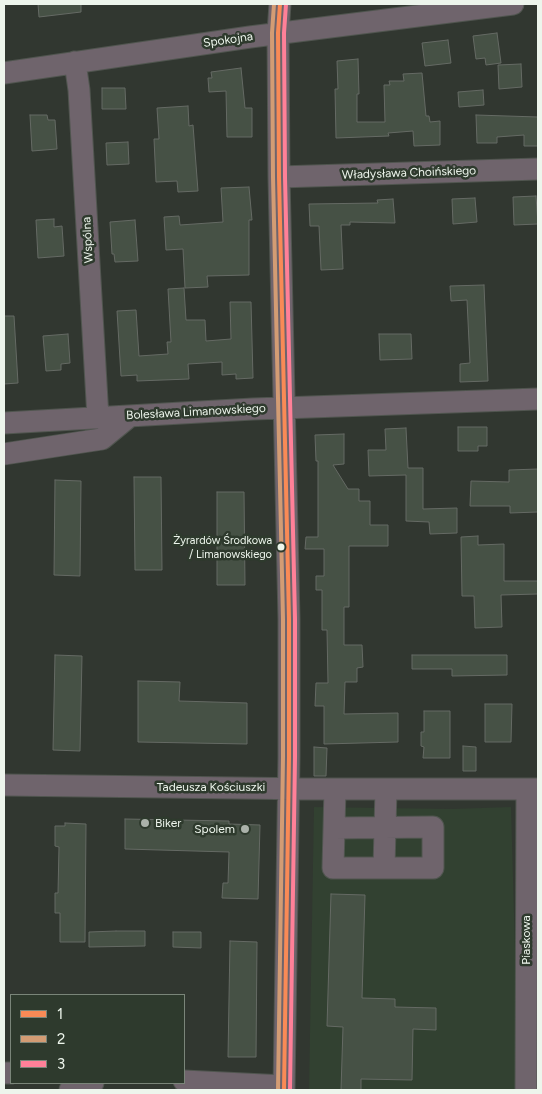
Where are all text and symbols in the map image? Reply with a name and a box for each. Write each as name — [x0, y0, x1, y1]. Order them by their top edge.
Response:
street label: Spokojna — [202, 29, 254, 51]
street label: Władysława Choińskiego — [342, 163, 476, 183]
street label: Wspólna — [80, 216, 96, 264]
street label: Bolesława Limanowskiego — [126, 401, 266, 423]
place label: Żyrardów Środkowa / Limanowskiego — [173, 534, 272, 560]
marker: Żyrardów Środkowa / Limanowskiego — [276, 542, 286, 552]
street label: Tadeusza Kościuszki — [157, 780, 265, 794]
place label: Biker — [155, 816, 181, 830]
marker: Biker — [139, 817, 151, 829]
place label: Spolem — [194, 822, 235, 836]
marker: Spolem — [239, 823, 251, 835]
street label: Piaskowa — [519, 915, 533, 965]
legend — [10, 994, 185, 1084]
text: 1 — [57, 1005, 63, 1023]
text: 2 — [57, 1030, 65, 1048]
text: 3 — [57, 1055, 65, 1073]

